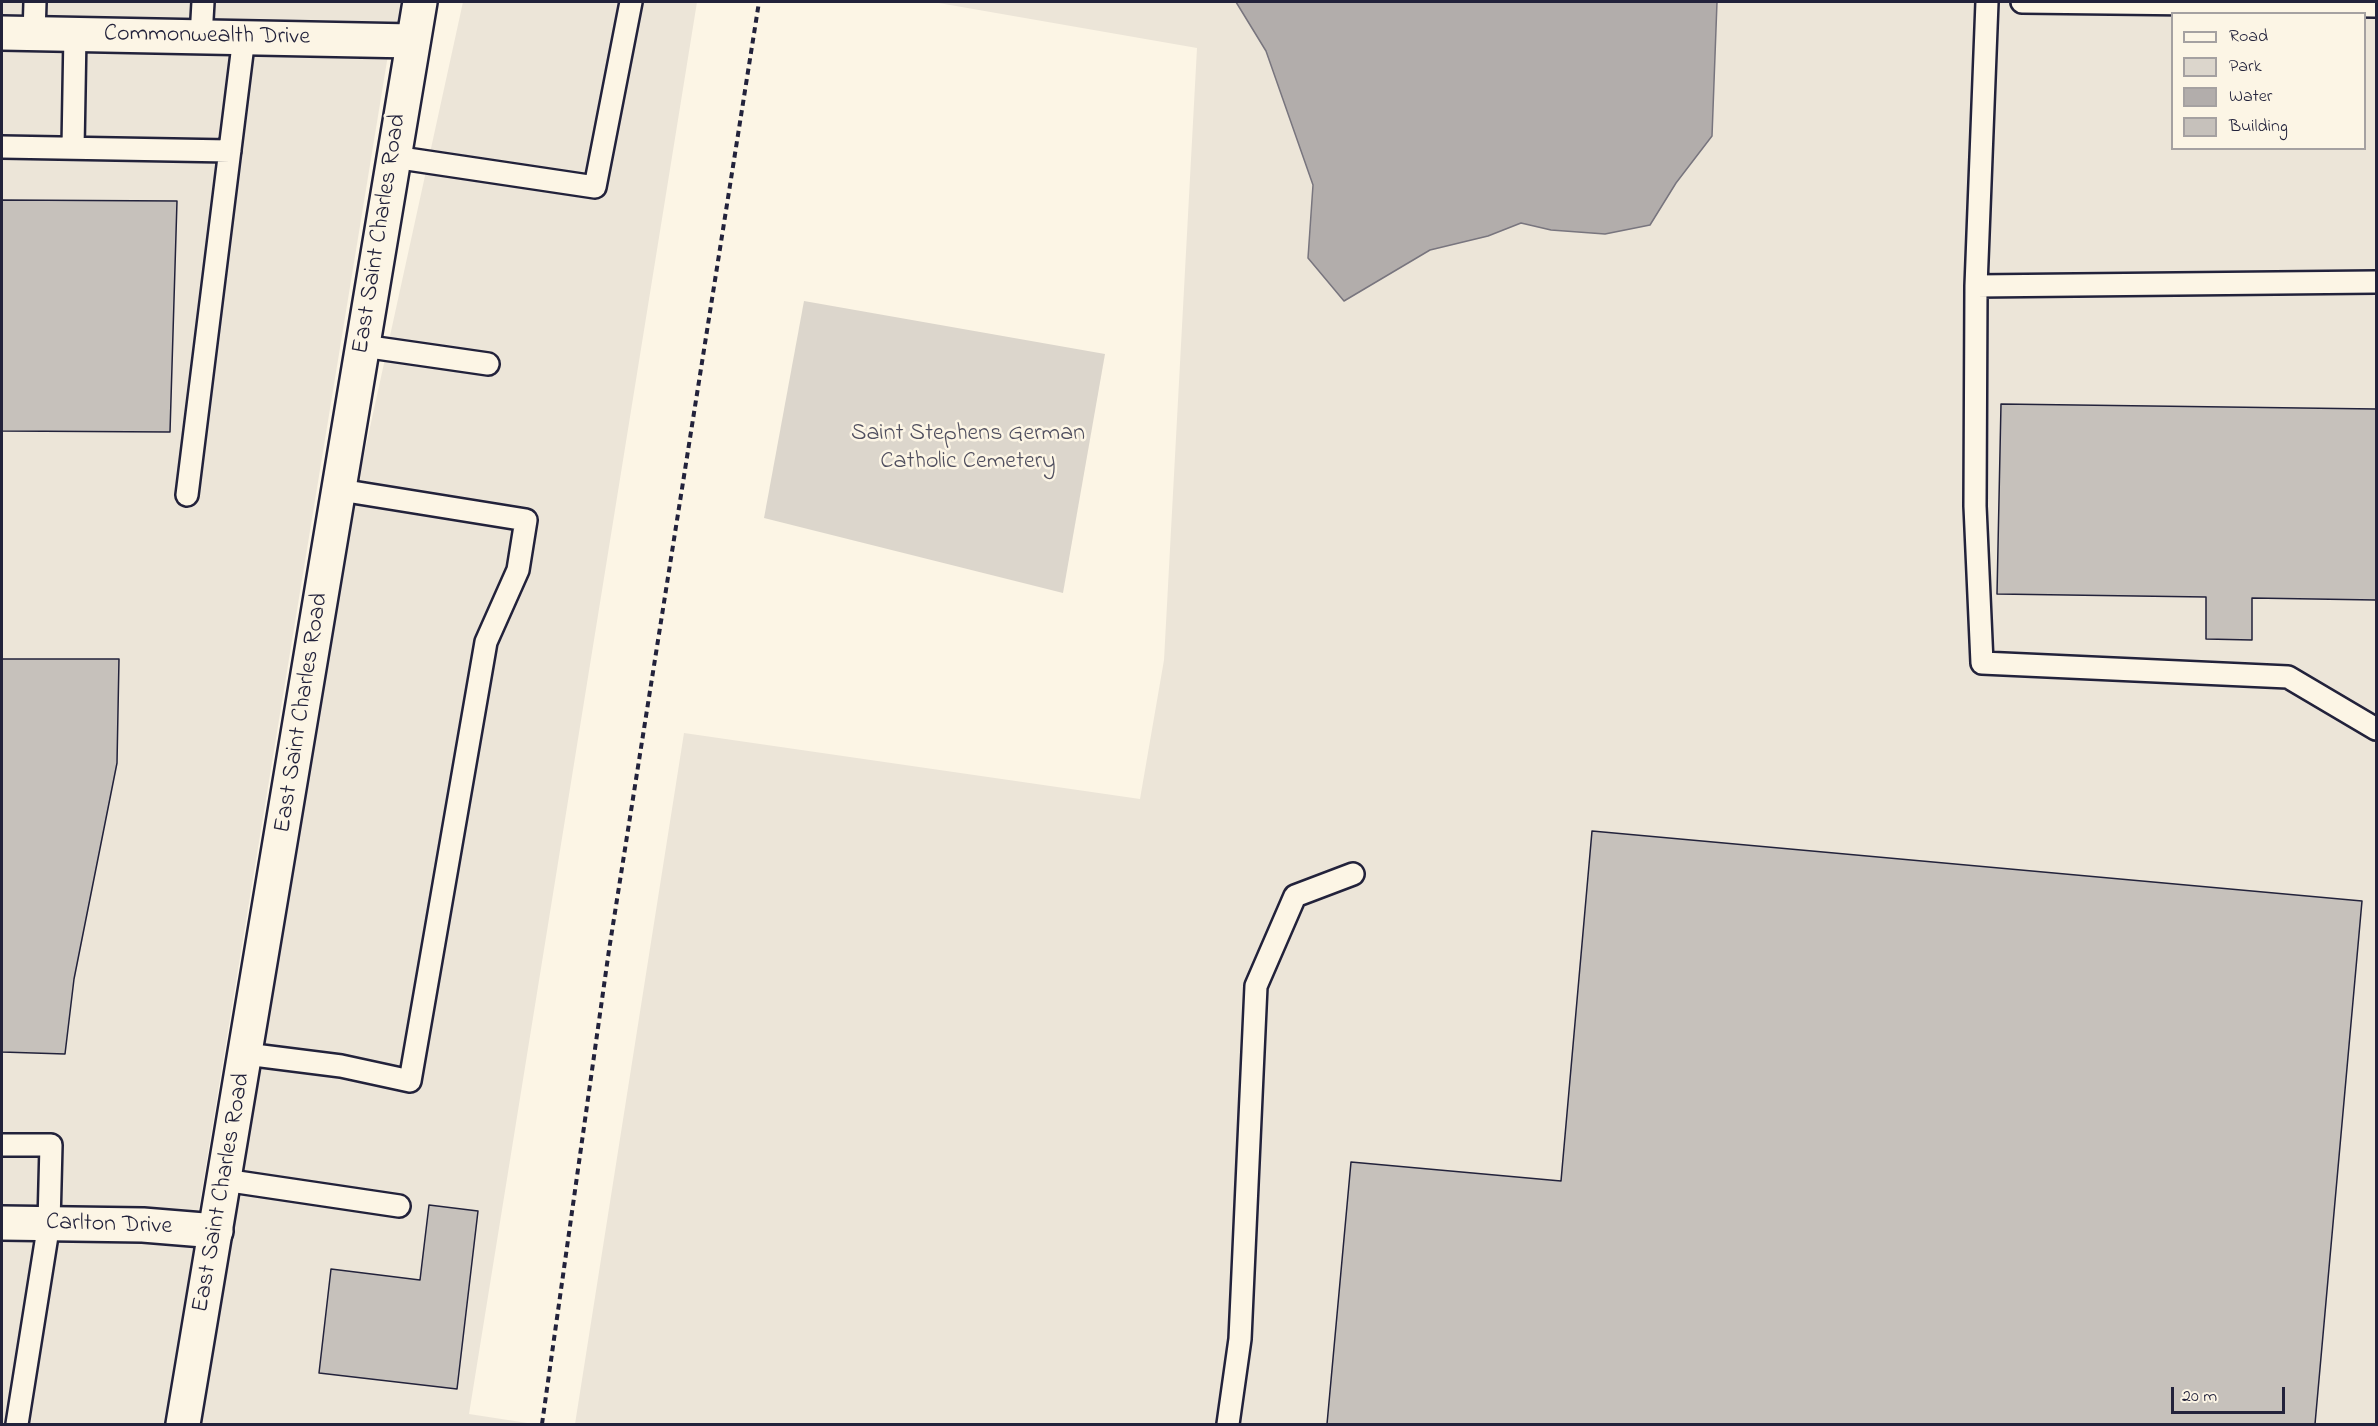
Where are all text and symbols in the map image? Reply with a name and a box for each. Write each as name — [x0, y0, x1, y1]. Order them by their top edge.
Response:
legend — [2171, 12, 2366, 150]
street label: Commonwealth Drive — [104, 21, 310, 53]
text: Road — [2229, 24, 2268, 50]
text: Park — [2229, 54, 2262, 80]
text: Water — [2229, 84, 2272, 110]
street label: East Saint Charles Road — [348, 112, 414, 356]
text: Building — [2229, 114, 2288, 140]
park label: Saint Stephens German Catholic Cemetery — [851, 421, 1085, 477]
street label: East Saint Charles Road — [270, 591, 336, 835]
street label: East Saint Charles Road — [188, 1071, 258, 1315]
street label: Carlton Drive — [45, 1209, 173, 1243]
scale bar — [2174, 1375, 2288, 1413]
text: 20 m — [2182, 1384, 2217, 1410]

